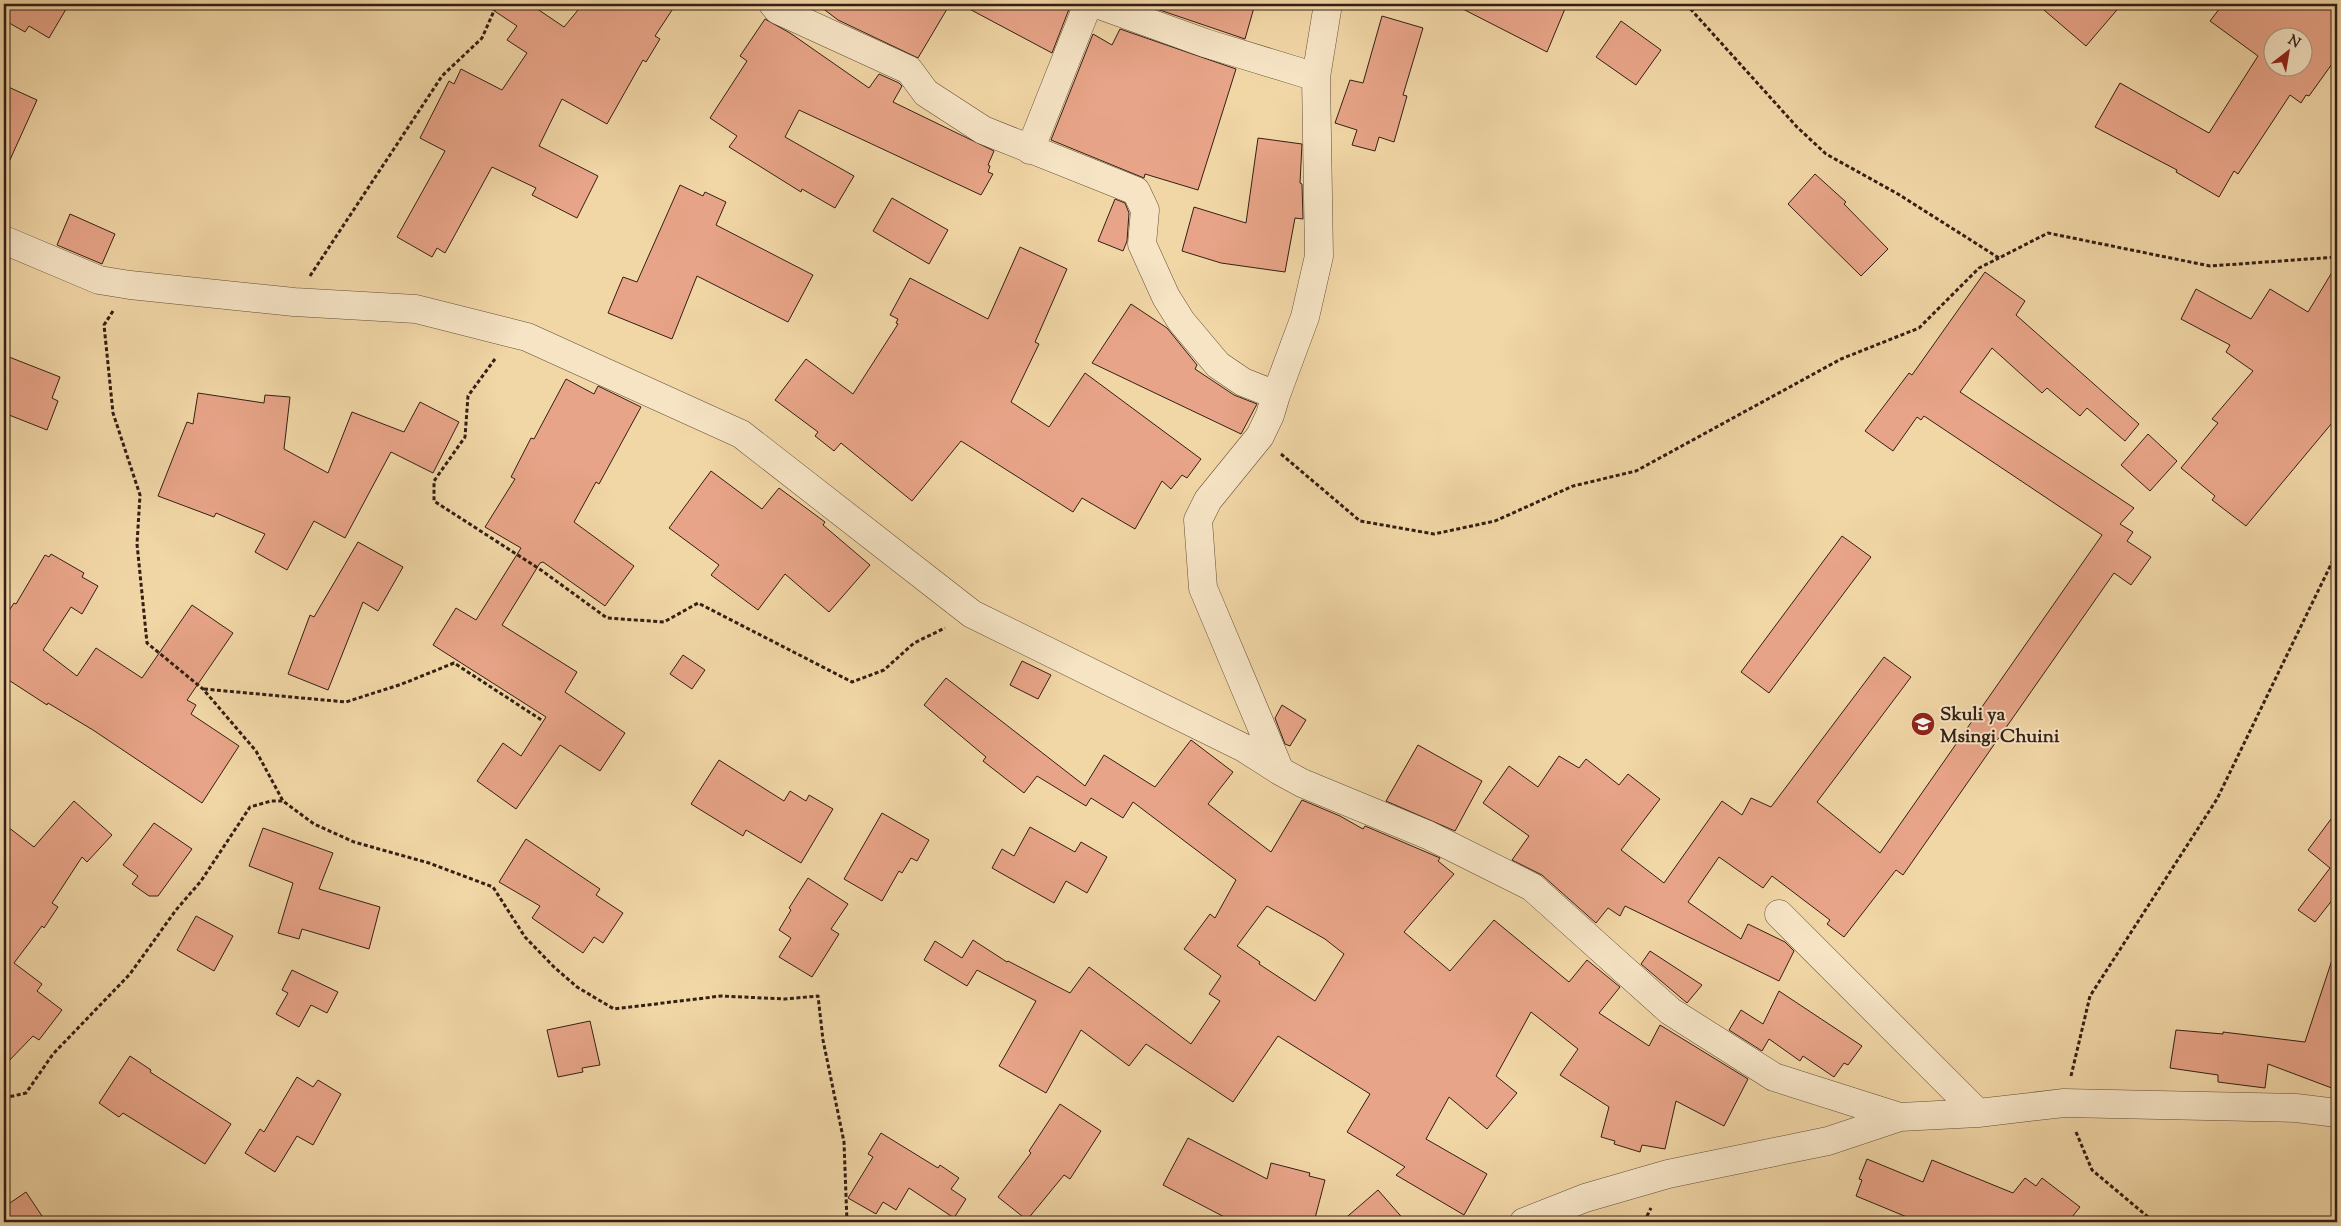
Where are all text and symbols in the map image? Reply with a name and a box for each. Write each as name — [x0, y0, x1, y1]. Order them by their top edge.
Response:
north arrow — [2264, 28, 2314, 78]
text: N — [2284, 31, 2304, 54]
place label: Skuli ya Msingi Chuini — [1940, 702, 2060, 751]
school or university icon: Skuli ya Msingi Chuini — [1910, 711, 1936, 737]

